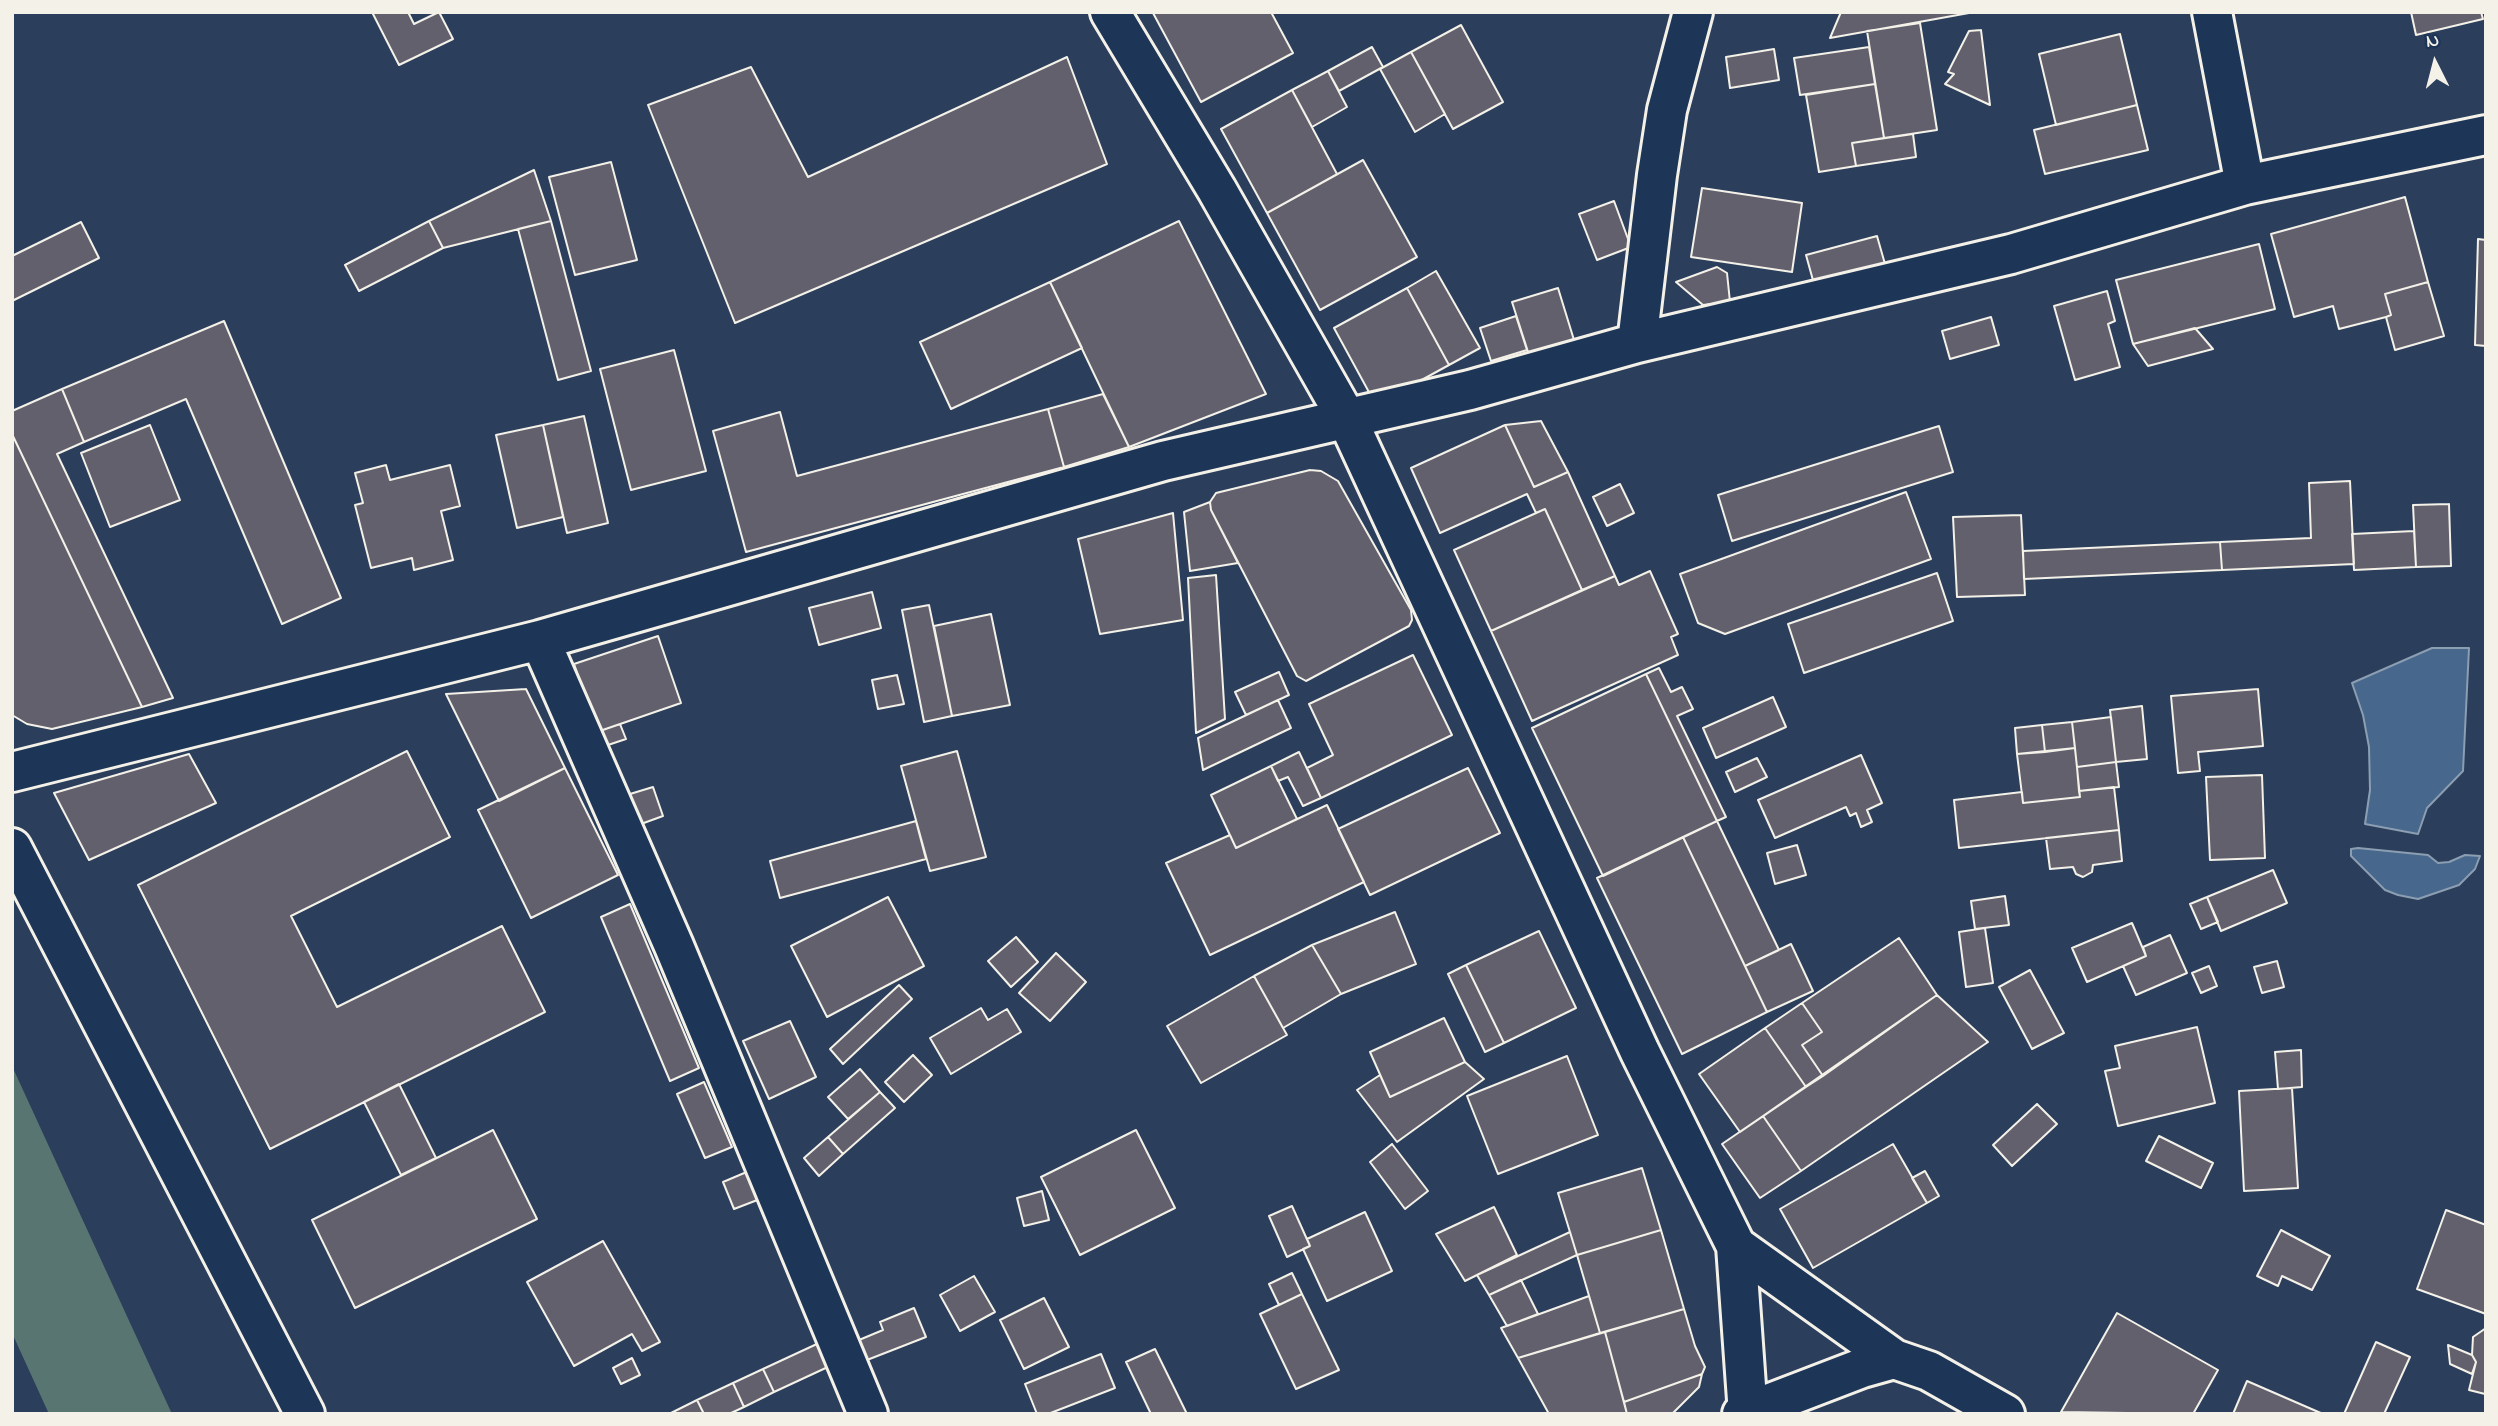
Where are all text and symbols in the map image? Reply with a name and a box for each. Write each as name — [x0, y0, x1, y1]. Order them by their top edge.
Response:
north arrow — [2400, 28, 2470, 98]
text: N — [2425, 28, 2441, 56]

